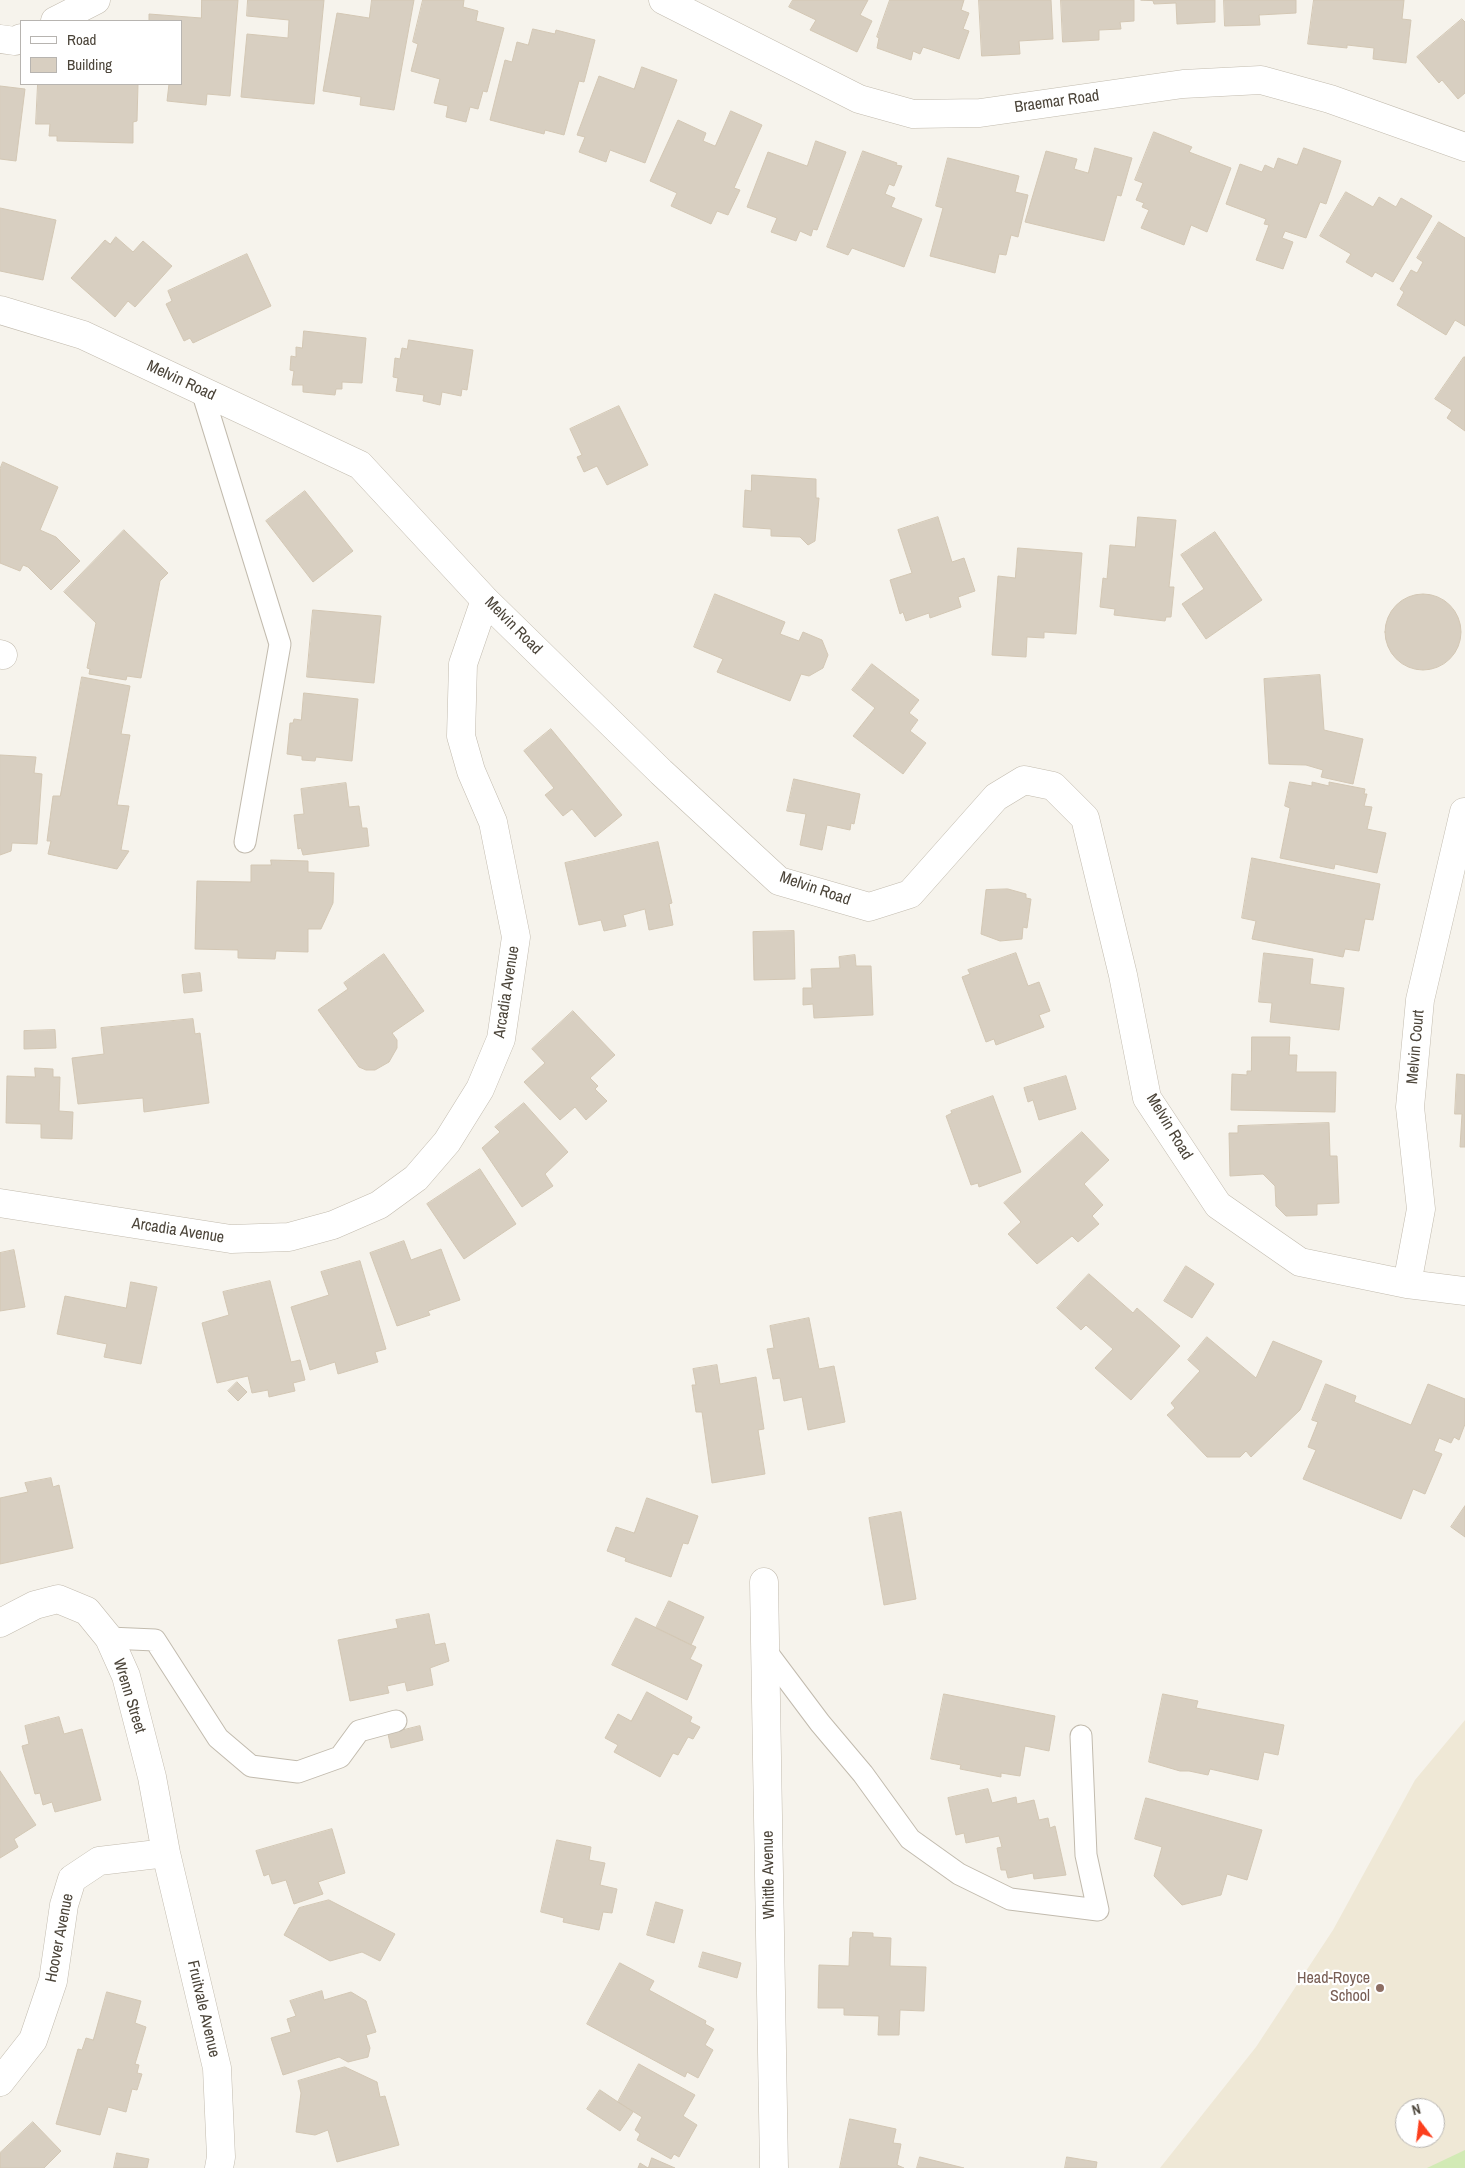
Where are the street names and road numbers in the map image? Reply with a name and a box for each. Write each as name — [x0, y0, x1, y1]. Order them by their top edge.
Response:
street label: Braemar Road — [1013, 87, 1101, 117]
street label: Melvin Road — [144, 357, 218, 405]
street label: Melvin Road — [480, 593, 546, 659]
street label: Melvin Road — [777, 868, 853, 910]
street label: Arcadia Avenue — [490, 945, 524, 1039]
street label: Melvin Court — [1403, 1009, 1429, 1085]
street label: Melvin Road — [1142, 1090, 1196, 1164]
street label: Arcadia Avenue — [131, 1214, 225, 1248]
street label: Wrenn Street — [109, 1656, 149, 1736]
street label: Whittle Avenue — [759, 1830, 779, 1920]
street label: Hoover Avenue — [42, 1892, 78, 1984]
street label: Fruitvale Avenue — [183, 1959, 223, 2059]

